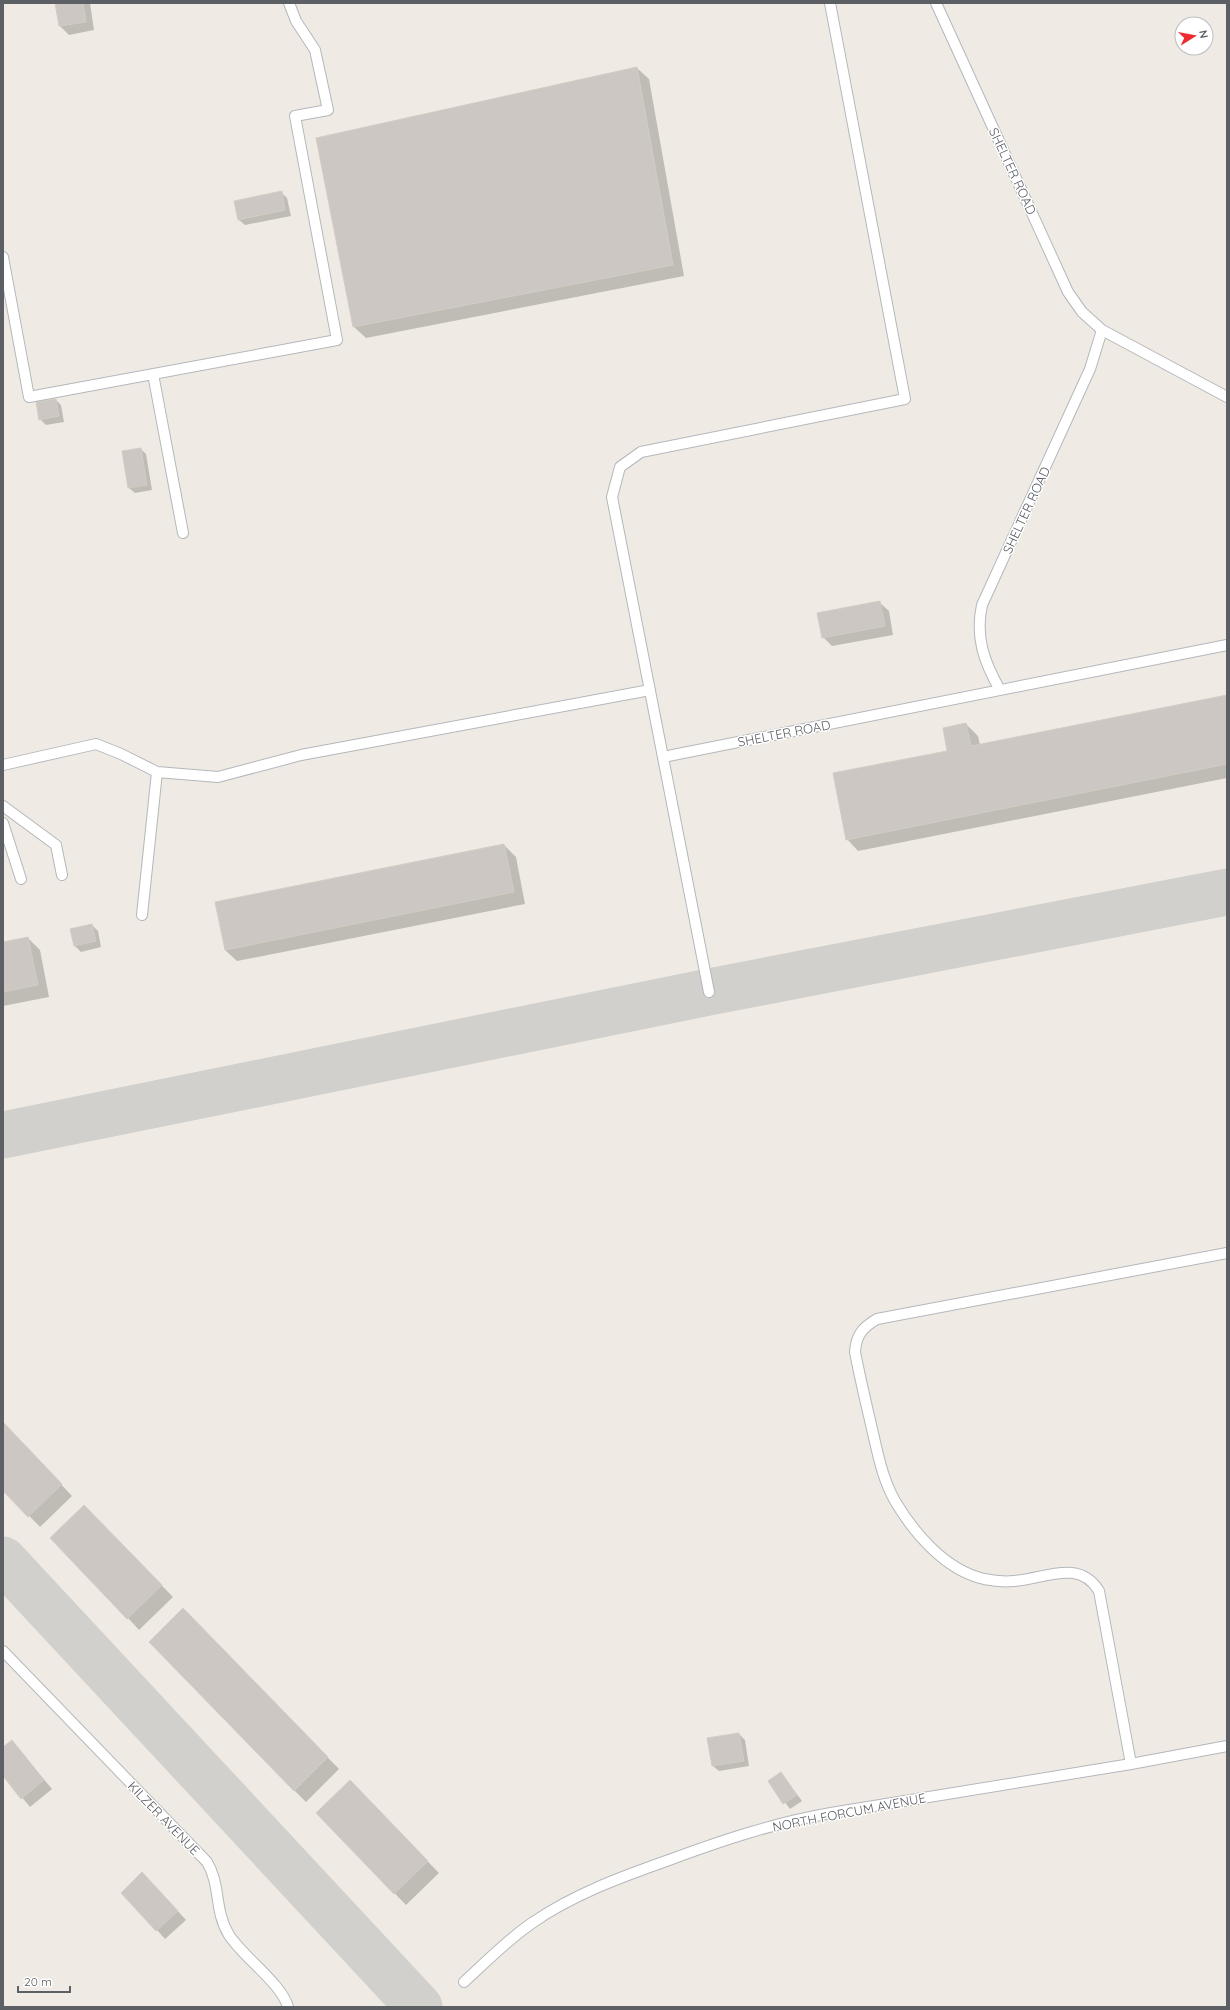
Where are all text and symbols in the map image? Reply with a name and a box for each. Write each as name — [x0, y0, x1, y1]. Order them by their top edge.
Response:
north arrow — [1174, 16, 1214, 56]
text: N — [1196, 29, 1211, 39]
street label: SHELTER ROAD — [986, 125, 1040, 217]
street label: SHELTER ROAD — [999, 464, 1053, 556]
street label: SHELTER ROAD — [736, 716, 832, 750]
street label: KILZER AVENUE — [125, 1778, 203, 1858]
street label: NORTH FORCUM AVENUE — [771, 1789, 927, 1835]
scale bar — [18, 1968, 70, 1994]
text: 20 m — [24, 1974, 52, 1989]

